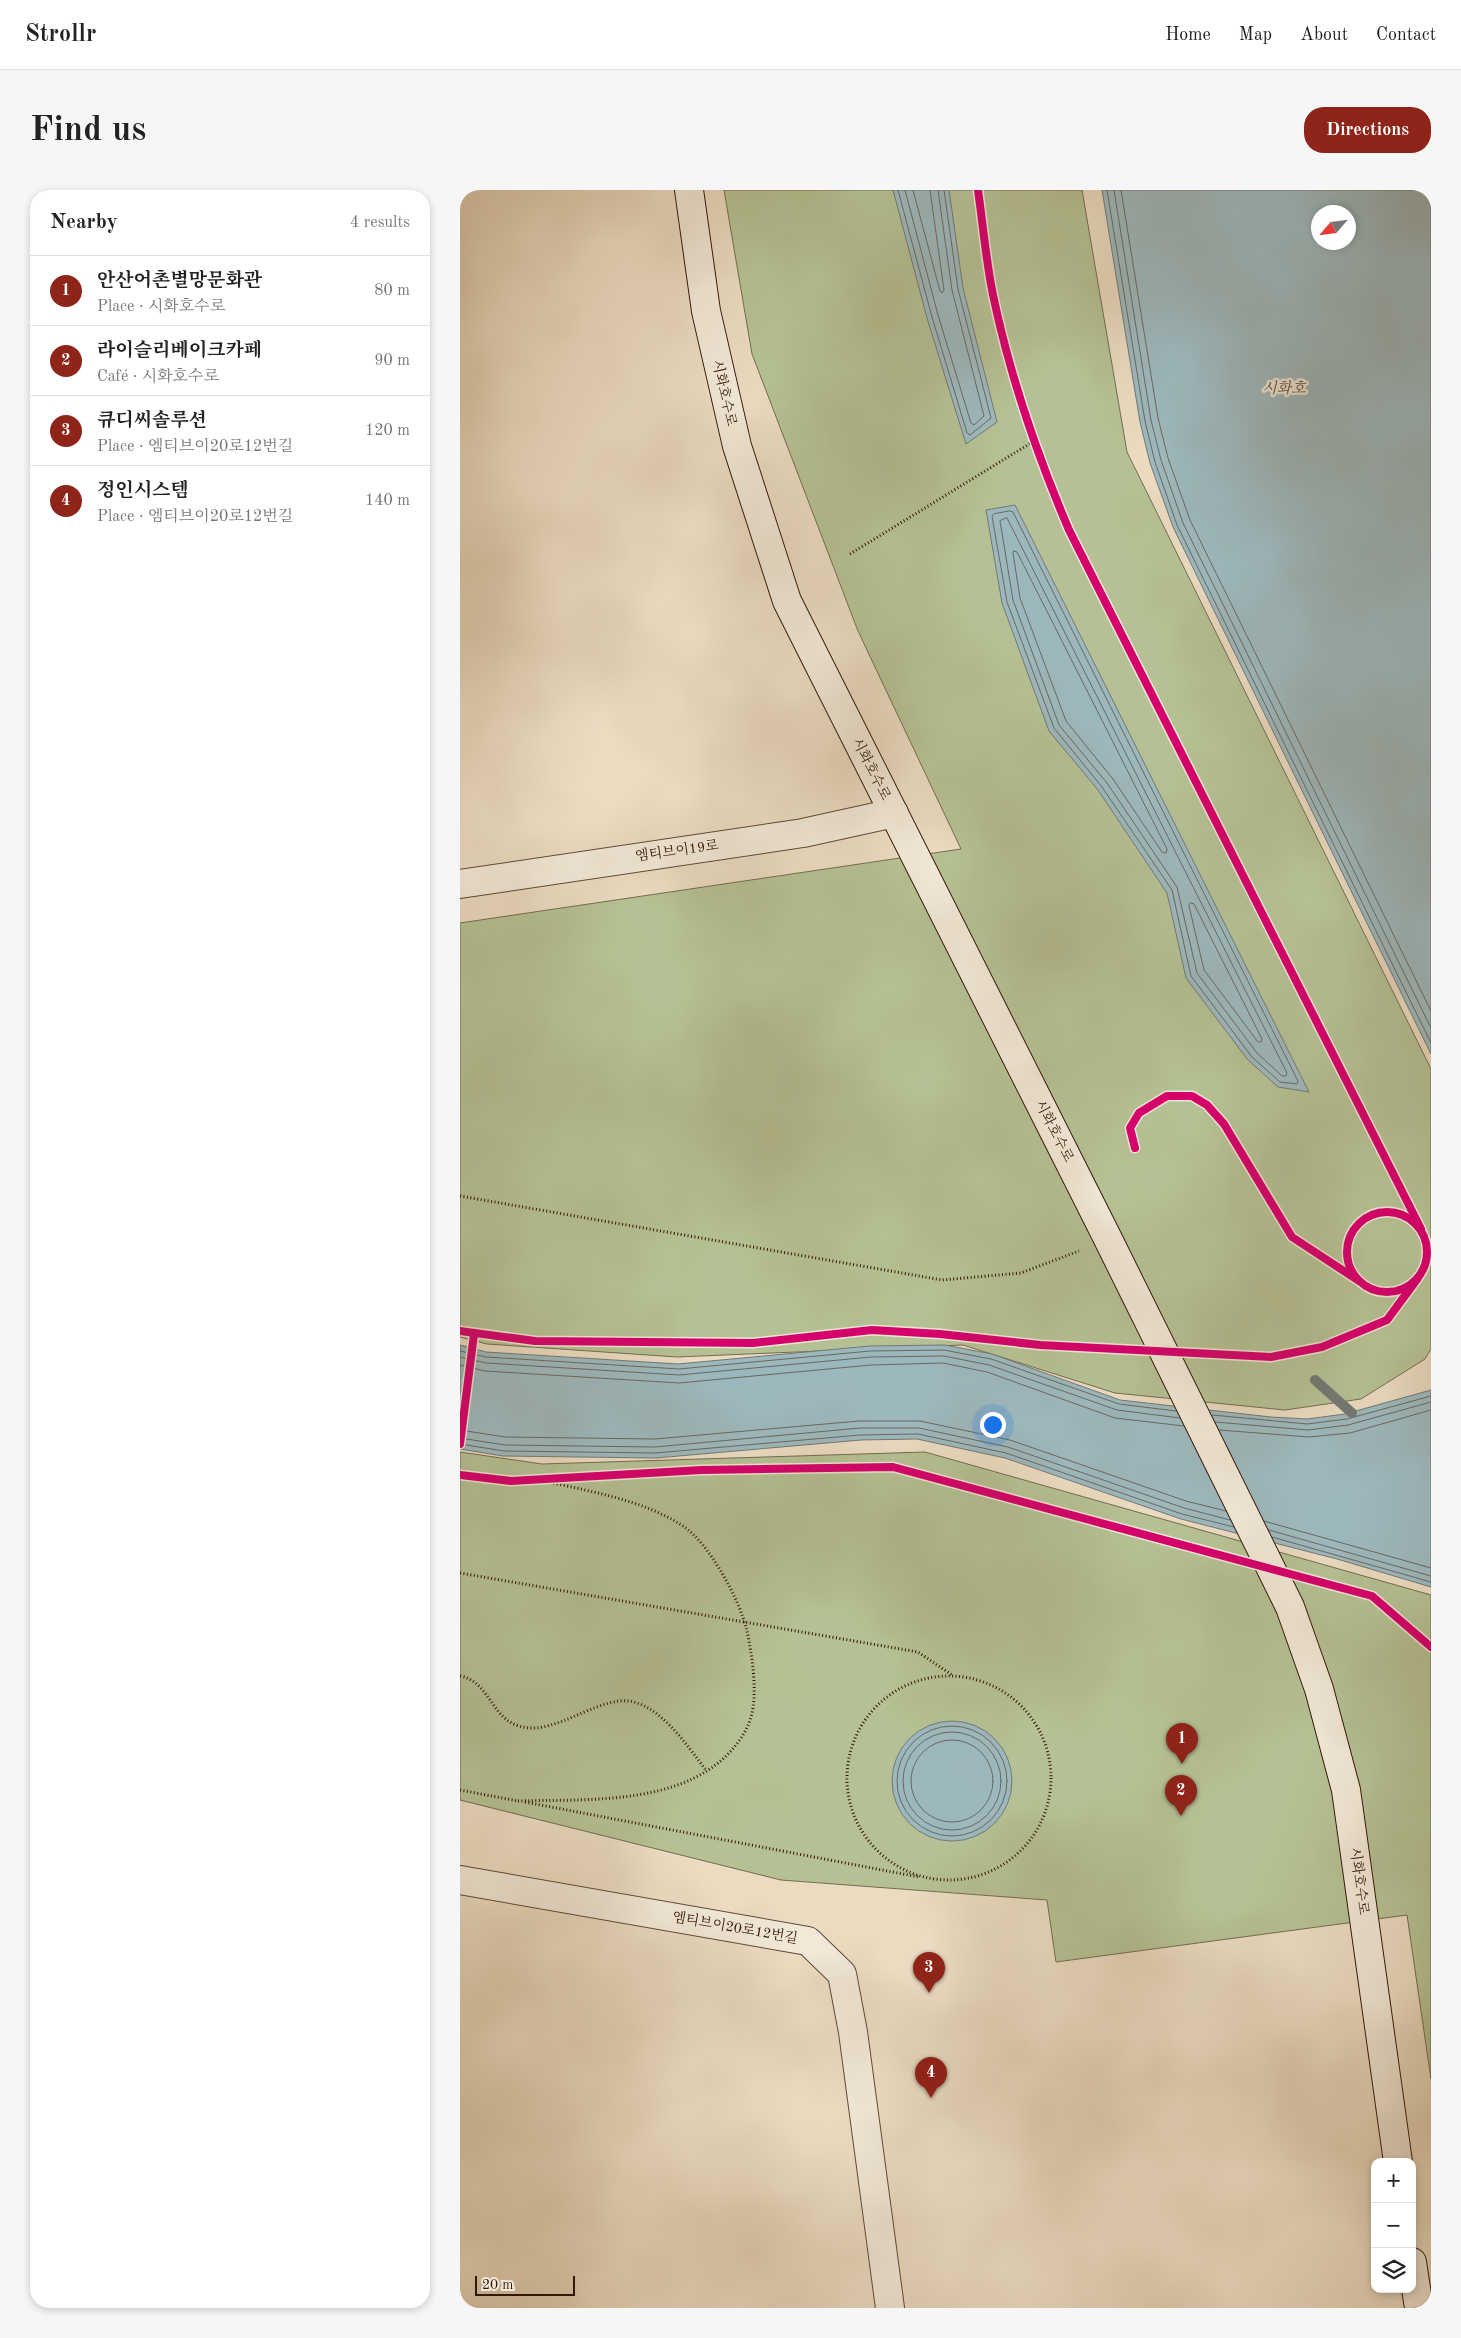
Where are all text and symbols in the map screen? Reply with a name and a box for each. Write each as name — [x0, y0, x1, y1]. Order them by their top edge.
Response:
text: Strollr — [25, 23, 96, 47]
text: Home — [1165, 26, 1211, 44]
text: Map — [1239, 26, 1272, 44]
text: About — [1300, 26, 1348, 44]
text: Contact — [1376, 26, 1436, 44]
button: Directions — [1304, 107, 1431, 153]
text: Find us — [30, 113, 146, 148]
north arrow — [1311, 205, 1356, 250]
text: Nearby — [50, 212, 118, 233]
text: 4 results — [350, 215, 410, 231]
text: 안산어촌별망문화관 — [97, 272, 262, 291]
text: 1 — [61, 283, 71, 299]
text: 80 m — [374, 283, 410, 299]
text: Place · 시화호수로 — [97, 299, 225, 315]
text: 라이슬리베이크카페 — [97, 342, 262, 361]
text: 2 — [61, 353, 71, 369]
text: 90 m — [374, 353, 410, 369]
street label: 시화호수로 — [710, 358, 740, 428]
text: Café · 시화호수로 — [97, 369, 219, 385]
water label: 시화호 — [1262, 380, 1307, 397]
text: 큐디씨솔루션 — [97, 412, 207, 431]
text: 3 — [61, 423, 71, 439]
text: 120 m — [365, 423, 410, 439]
text: Place · 엠티브이20로12번길 — [97, 439, 293, 455]
text: 정인시스템 — [97, 482, 189, 501]
text: 4 — [61, 493, 71, 509]
text: 140 m — [365, 493, 410, 509]
text: Place · 엠티브이20로12번길 — [97, 509, 293, 525]
street label: 시화호수로 — [849, 735, 894, 803]
street label: 엠티브이19로 — [634, 837, 720, 864]
street label: 시화호수로 — [1032, 1097, 1077, 1165]
your location — [980, 1412, 1006, 1438]
pin: 1 — [1166, 1723, 1198, 1764]
pin: 2 — [1165, 1775, 1197, 1816]
street label: 시화호수로 — [1347, 1846, 1372, 1916]
street label: 엠티브이20로12번길 — [671, 1909, 799, 1946]
pin: 3 — [913, 1952, 945, 1993]
pin: 4 — [915, 2057, 947, 2098]
map controls — [1371, 2158, 1416, 2293]
button: + — [1371, 2158, 1416, 2203]
button: − — [1371, 2203, 1416, 2248]
button: layers — [1371, 2248, 1416, 2293]
scale bar — [475, 2273, 575, 2296]
text: 20 m — [482, 2278, 513, 2292]

